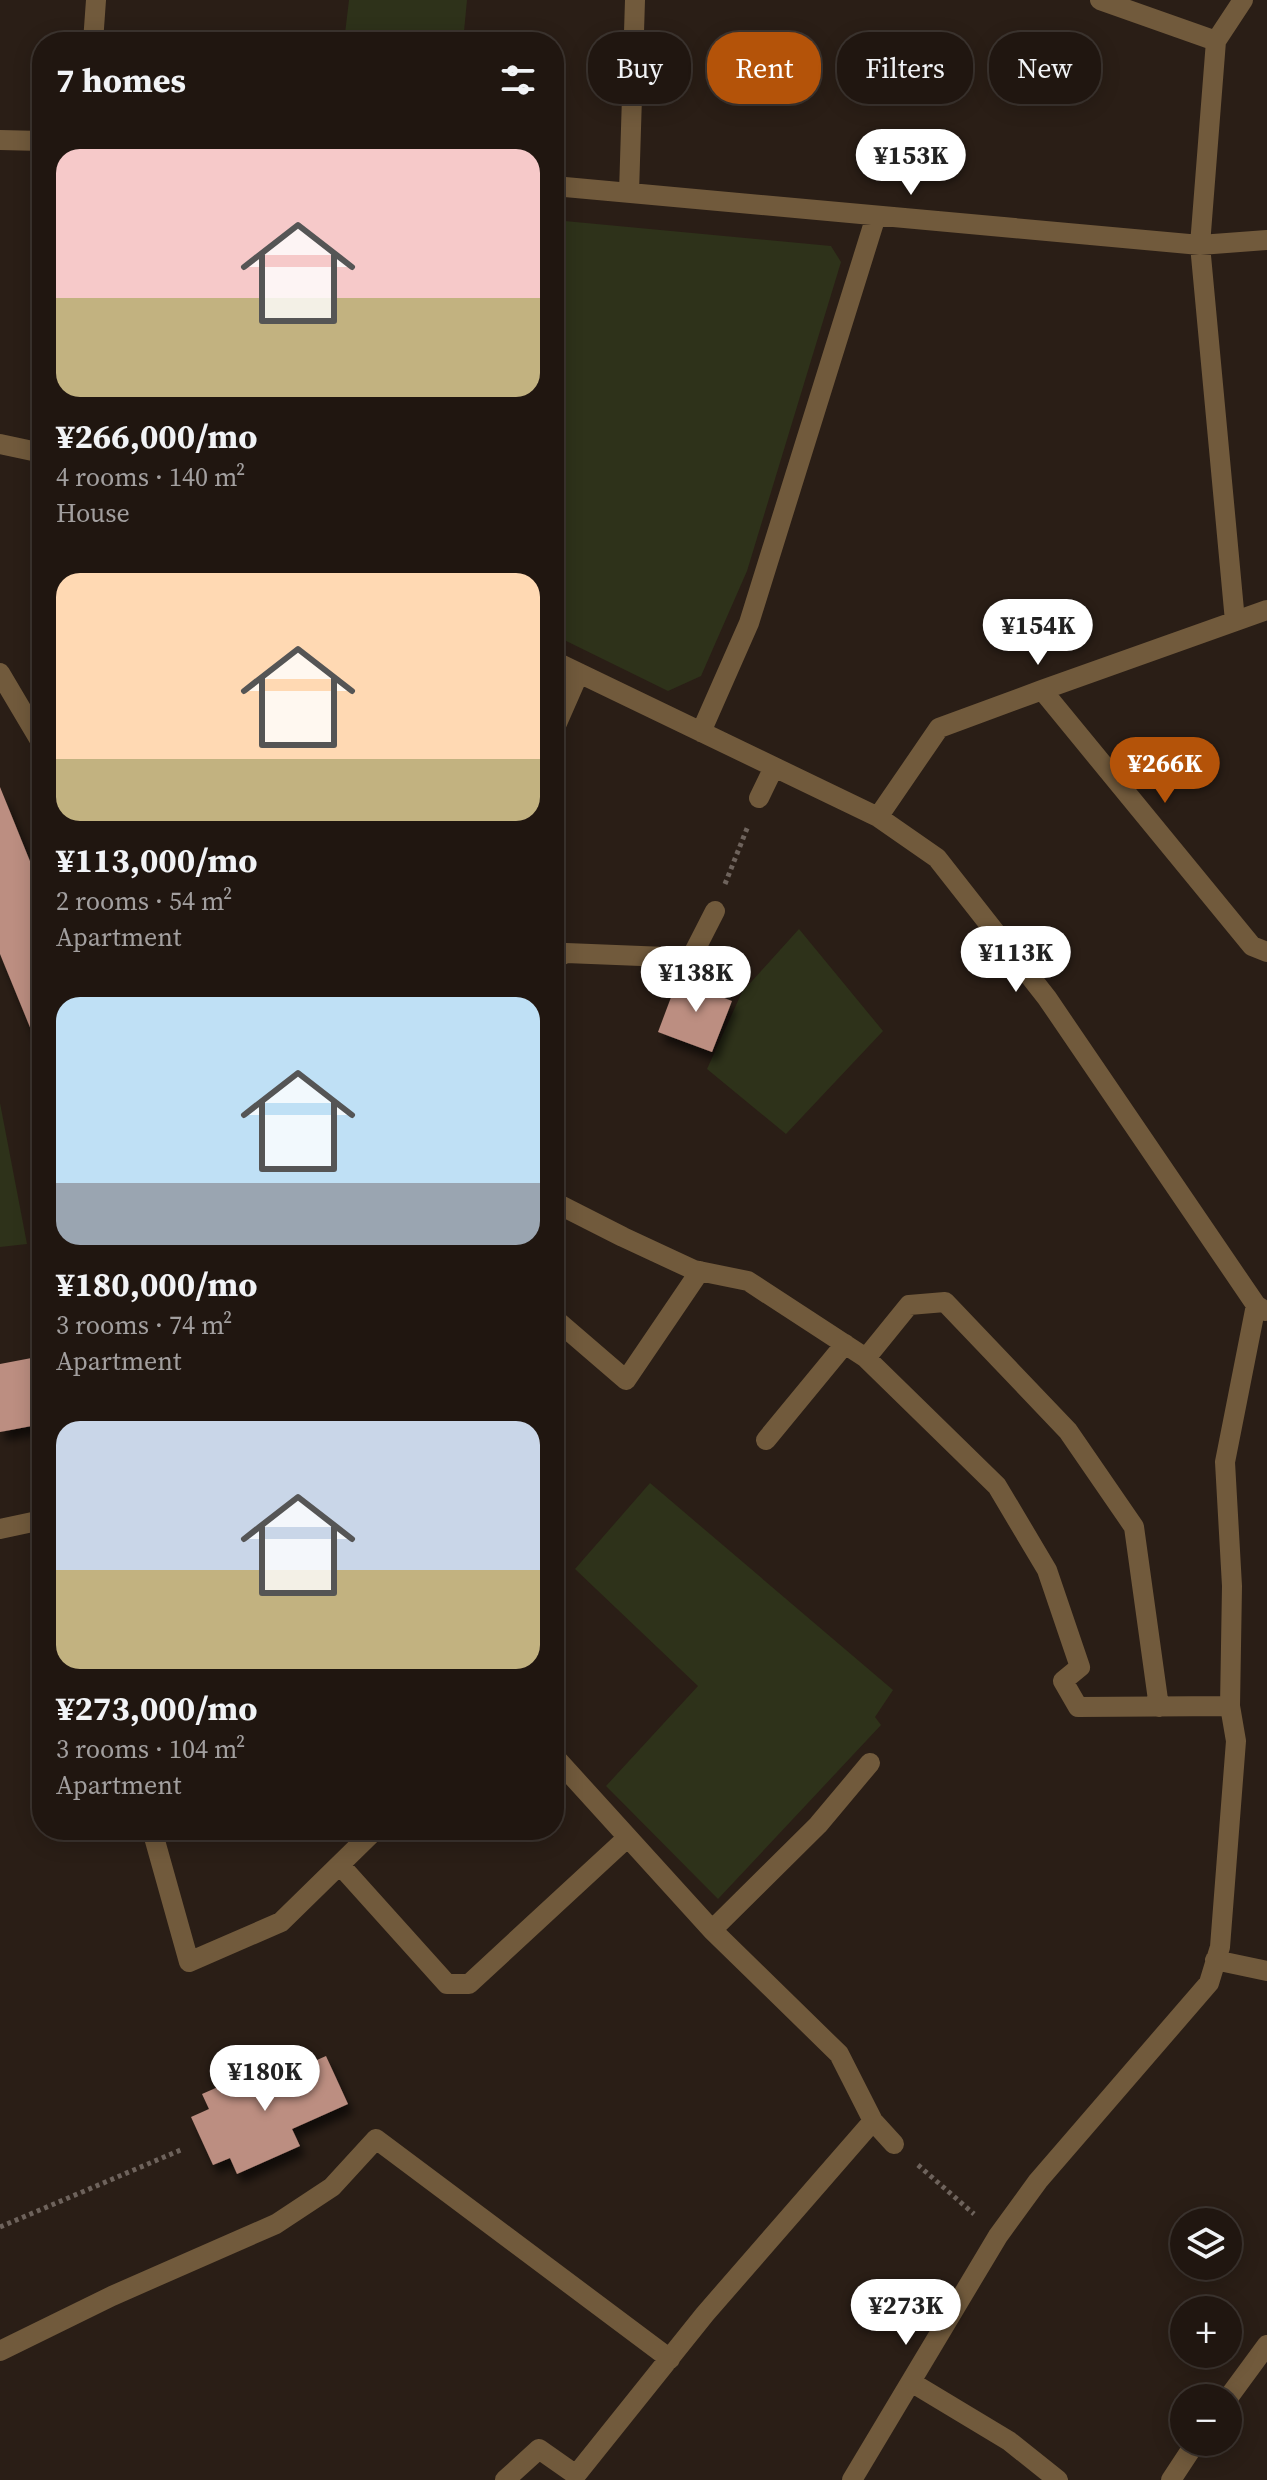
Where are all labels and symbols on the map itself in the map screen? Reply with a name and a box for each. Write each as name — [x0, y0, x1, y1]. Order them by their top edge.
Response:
pin: ¥153K — [855, 129, 967, 197]
pin: ¥154K — [982, 599, 1094, 667]
pin: ¥266K — [1109, 737, 1221, 805]
pin: ¥113K — [960, 926, 1072, 994]
pin: ¥138K — [640, 946, 752, 1014]
pin: ¥180K — [209, 2045, 321, 2113]
pin: ¥273K — [850, 2279, 962, 2347]

